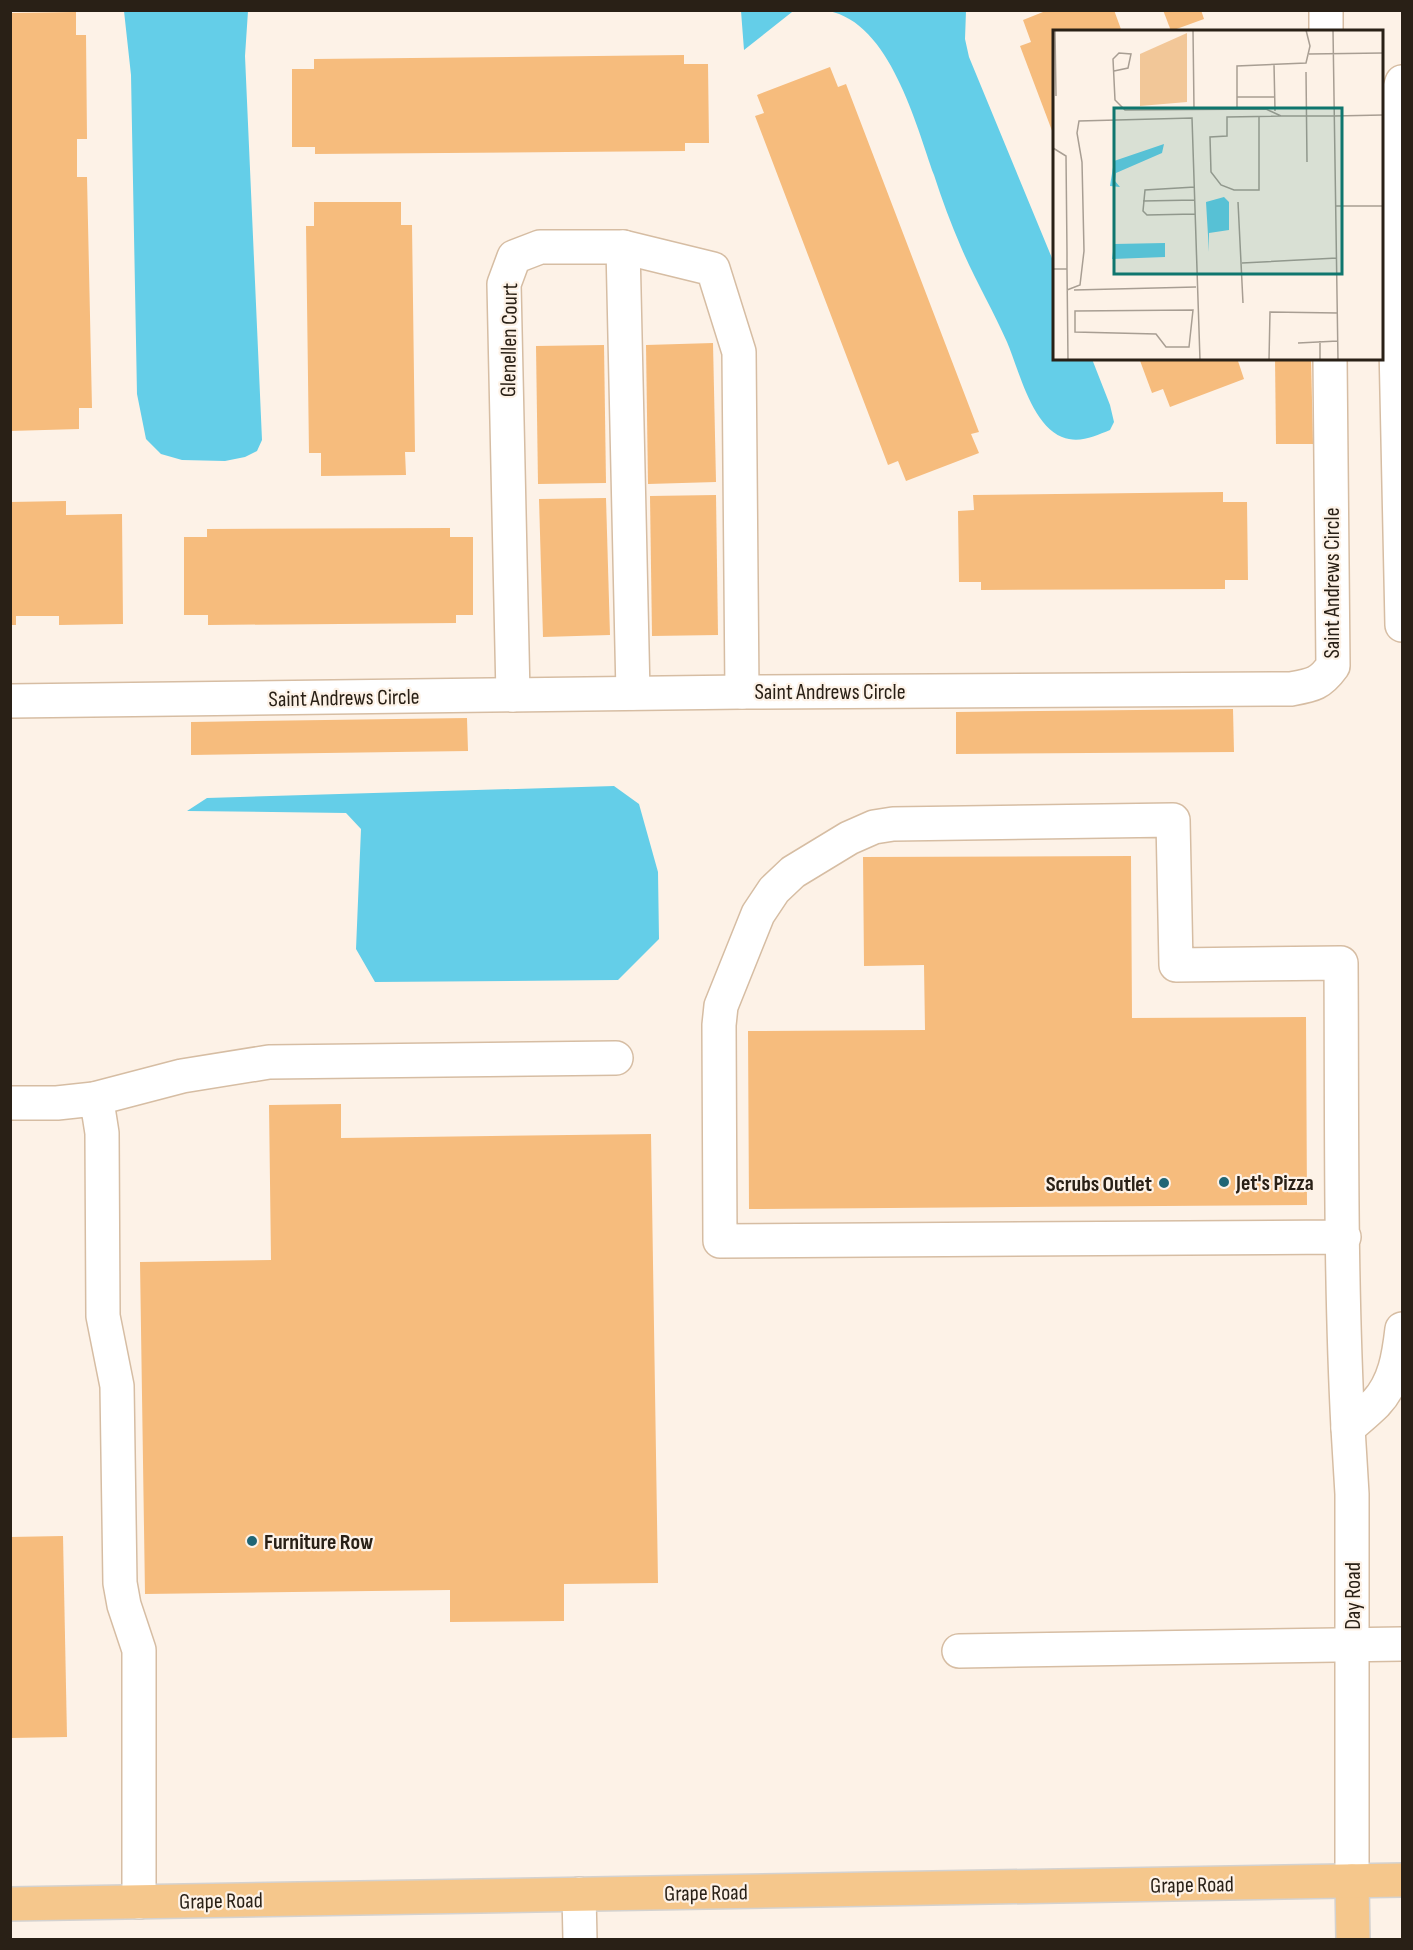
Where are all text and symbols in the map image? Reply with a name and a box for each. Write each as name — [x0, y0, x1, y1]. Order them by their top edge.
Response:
inset map — [1053, 30, 1383, 360]
street label: Glenellen Court — [495, 282, 524, 397]
street label: Saint Andrews Circle — [1319, 507, 1346, 659]
street label: Saint Andrews Circle — [754, 679, 906, 706]
street label: Saint Andrews Circle — [268, 684, 420, 713]
place label: Jet's Pizza — [1235, 1170, 1314, 1197]
place label: Scrubs Outlet — [1046, 1171, 1152, 1198]
marker: Jet's Pizza — [1217, 1175, 1231, 1189]
marker: Scrubs Outlet — [1157, 1176, 1171, 1190]
place label: Furniture Row — [264, 1529, 373, 1556]
marker: Furniture Row — [245, 1534, 259, 1548]
street label: Day Road — [1340, 1562, 1367, 1630]
street label: Grape Road — [1150, 1871, 1234, 1900]
street label: Grape Road — [664, 1879, 748, 1908]
street label: Grape Road — [179, 1887, 263, 1916]

